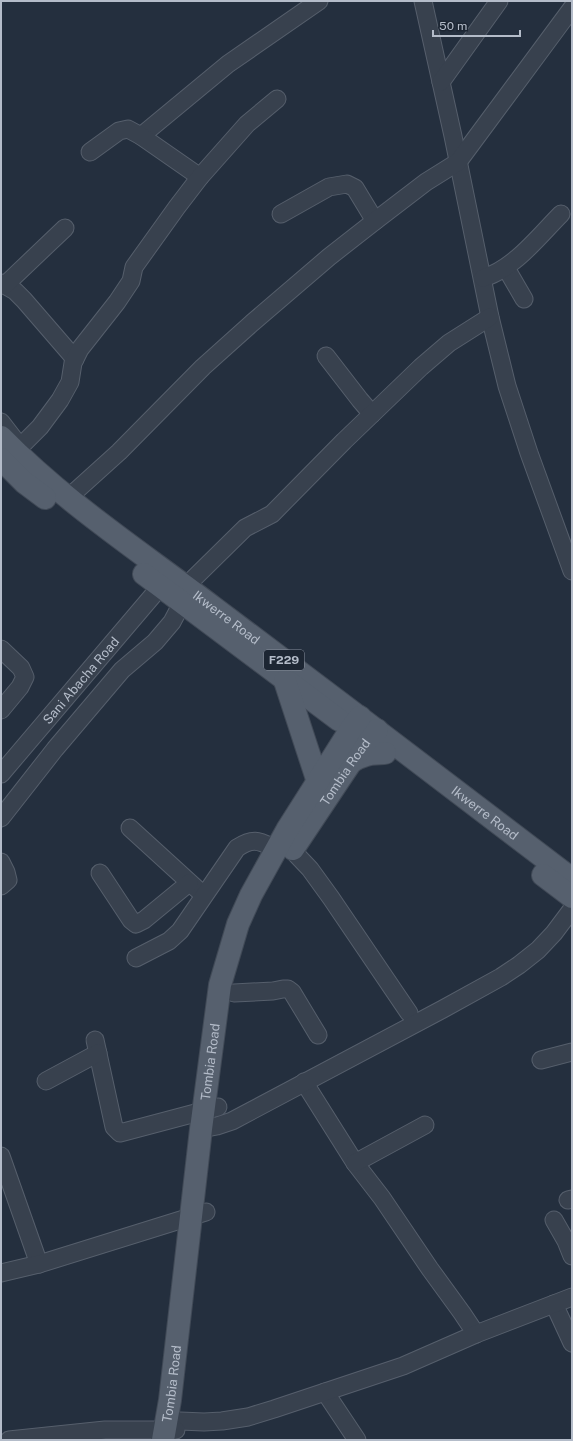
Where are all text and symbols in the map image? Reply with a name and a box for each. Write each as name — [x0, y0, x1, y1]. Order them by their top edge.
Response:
scale bar — [433, 12, 520, 38]
text: 50 m — [439, 19, 467, 33]
street label: Ikwerre Road — [190, 587, 263, 647]
street label: Sani Abacha Road — [39, 634, 122, 727]
road number: F229 — [264, 650, 304, 670]
street label: Tombia Road — [317, 736, 373, 808]
street label: Ikwerre Road — [449, 782, 521, 843]
street label: Tombia Road — [197, 1022, 222, 1101]
street label: Tombia Road — [159, 1344, 184, 1423]

